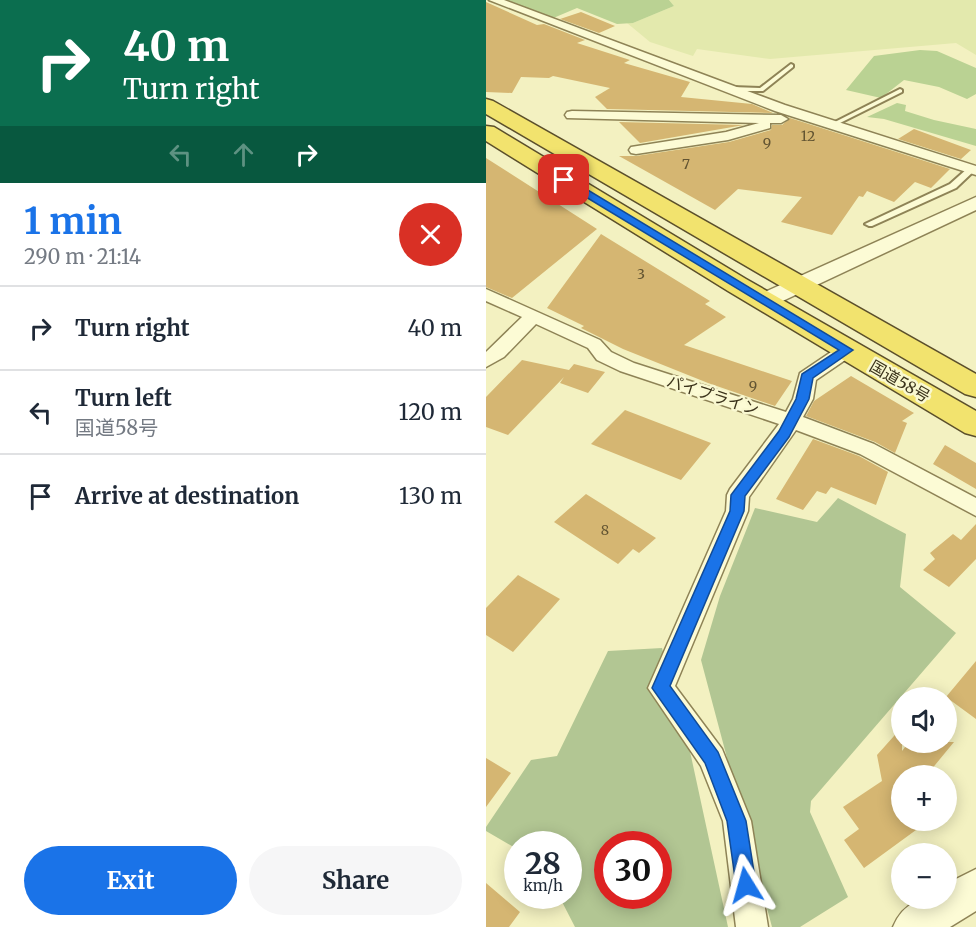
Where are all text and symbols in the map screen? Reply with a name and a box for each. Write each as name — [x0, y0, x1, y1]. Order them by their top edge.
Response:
text: 40 m — [123, 20, 229, 72]
icon: right — [24, 24, 102, 102]
text: Turn right — [123, 72, 260, 106]
house number: 12 — [801, 127, 815, 145]
house number: 9 — [763, 134, 771, 152]
icon: left — [164, 138, 197, 171]
icon: ahead — [227, 138, 260, 171]
icon: right — [290, 138, 323, 171]
pin — [538, 154, 589, 205]
house number: 7 — [682, 155, 690, 173]
icon: arrive — [547, 163, 580, 196]
text: 1 min — [24, 199, 122, 244]
button: close — [399, 203, 462, 266]
text: 290 m · 21:14 — [24, 244, 141, 269]
house number: 3 — [637, 265, 645, 283]
icon: right — [24, 312, 57, 345]
text: Turn right — [75, 314, 189, 342]
text: 40 m — [407, 314, 462, 342]
street label: 国道58号 — [866, 356, 934, 406]
street label: パイプライン — [664, 371, 762, 419]
house number: 9 — [749, 377, 757, 395]
text: Turn left — [75, 384, 172, 412]
icon: left — [24, 396, 57, 429]
text: 120 m — [398, 398, 462, 426]
text: 国道58号 — [75, 415, 158, 440]
icon: arrive — [24, 480, 57, 513]
text: Arrive at destination — [75, 482, 299, 510]
text: 130 m — [399, 482, 462, 510]
house number: 8 — [601, 521, 609, 539]
map controls — [891, 687, 957, 909]
button: sound — [891, 687, 957, 753]
button: + — [891, 765, 957, 831]
speed limit sign: 30 — [594, 831, 672, 909]
button: − — [891, 843, 957, 909]
text: 28 — [525, 844, 561, 882]
button: Exit — [24, 846, 237, 915]
button: Share — [249, 846, 462, 915]
position arrow — [714, 853, 778, 917]
text: km/h — [523, 876, 563, 895]

